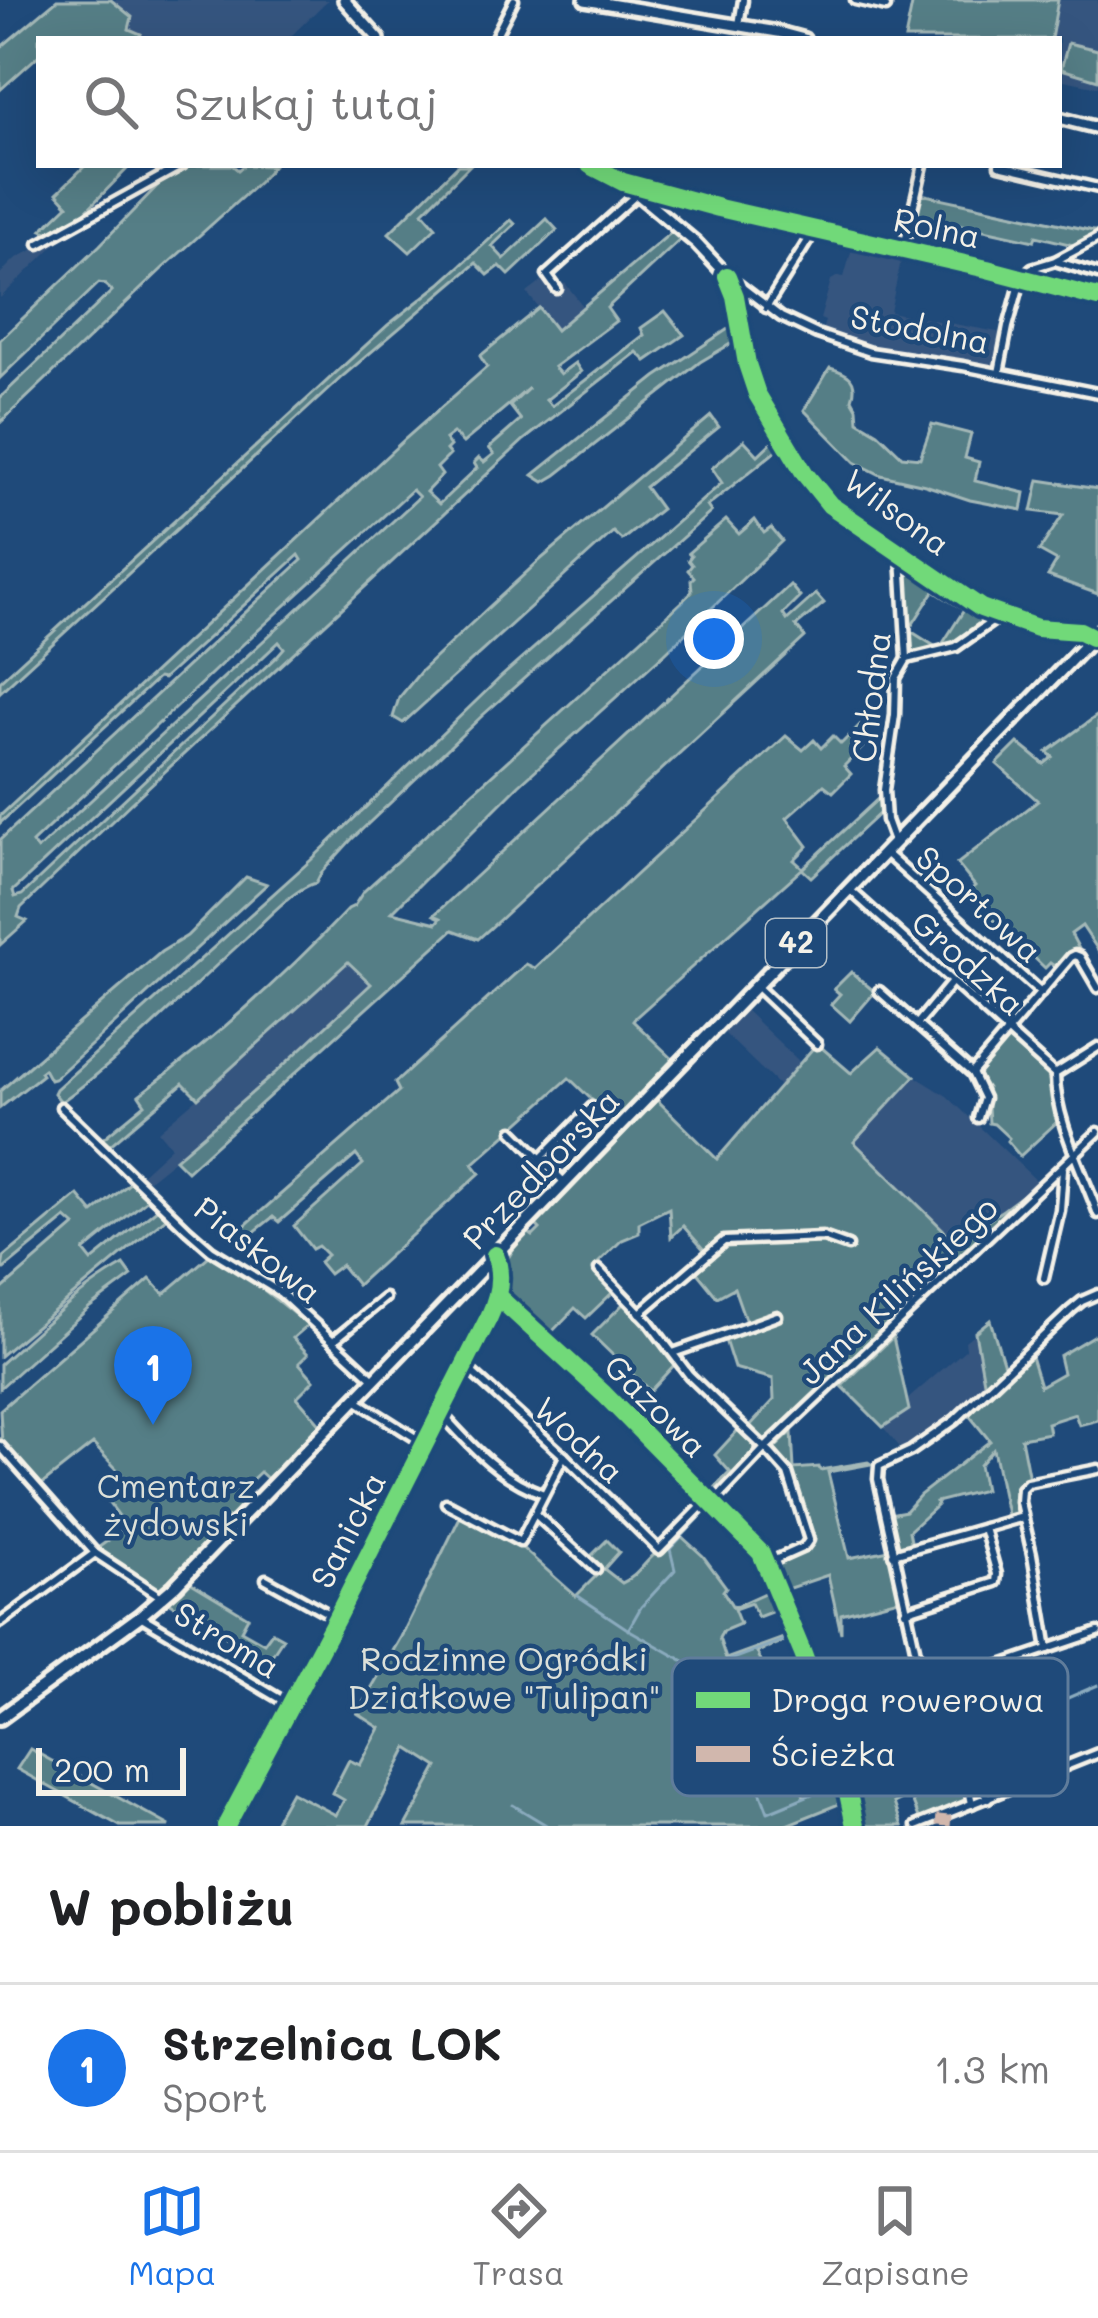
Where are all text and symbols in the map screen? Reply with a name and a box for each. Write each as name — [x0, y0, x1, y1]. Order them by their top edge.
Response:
search box — [36, 36, 1062, 168]
icon: search — [78, 69, 144, 135]
text: Szukaj tutaj — [174, 73, 438, 131]
street label: Rolna — [890, 196, 985, 257]
street label: Stodolna — [847, 293, 993, 362]
street label: Wilsona — [836, 458, 960, 564]
your location — [684, 609, 744, 669]
street label: Chłodna — [840, 629, 899, 765]
street label: Sportowa — [908, 835, 1052, 971]
street label: Grodzka — [903, 900, 1035, 1024]
road number: 42 — [766, 919, 826, 967]
street label: Przedborska — [452, 1078, 628, 1258]
street label: Jana Kilińskiego — [788, 1185, 1006, 1392]
street label: Piaskowa — [187, 1186, 331, 1312]
pin: 1 — [114, 1326, 192, 1425]
street label: Gazowa — [596, 1344, 718, 1466]
street label: Wodna — [526, 1386, 634, 1492]
park label: Cmentarz żydowski — [97, 1463, 255, 1545]
street label: Sanicka — [299, 1464, 394, 1595]
street label: Stroma — [167, 1590, 289, 1687]
park label: Rodzinne Ogródki Działkowe "Tulipan" — [348, 1636, 660, 1717]
legend — [672, 1658, 1068, 1796]
text: Droga rowerowa — [771, 1677, 1045, 1720]
text: Ścieżka — [771, 1731, 896, 1774]
scale bar — [36, 1742, 186, 1795]
text: 200 m — [54, 1747, 150, 1790]
text: W pobliżu — [48, 1871, 294, 1938]
text: Strzelnica LOK — [162, 2013, 502, 2071]
text: 1 — [78, 2042, 96, 2093]
text: 1.3 km — [934, 2042, 1050, 2093]
text: Sport — [162, 2071, 268, 2122]
tab: Mapa — [128, 2178, 216, 2293]
tab: Trasa — [473, 2178, 565, 2293]
tab: Zapisane — [821, 2178, 970, 2293]

